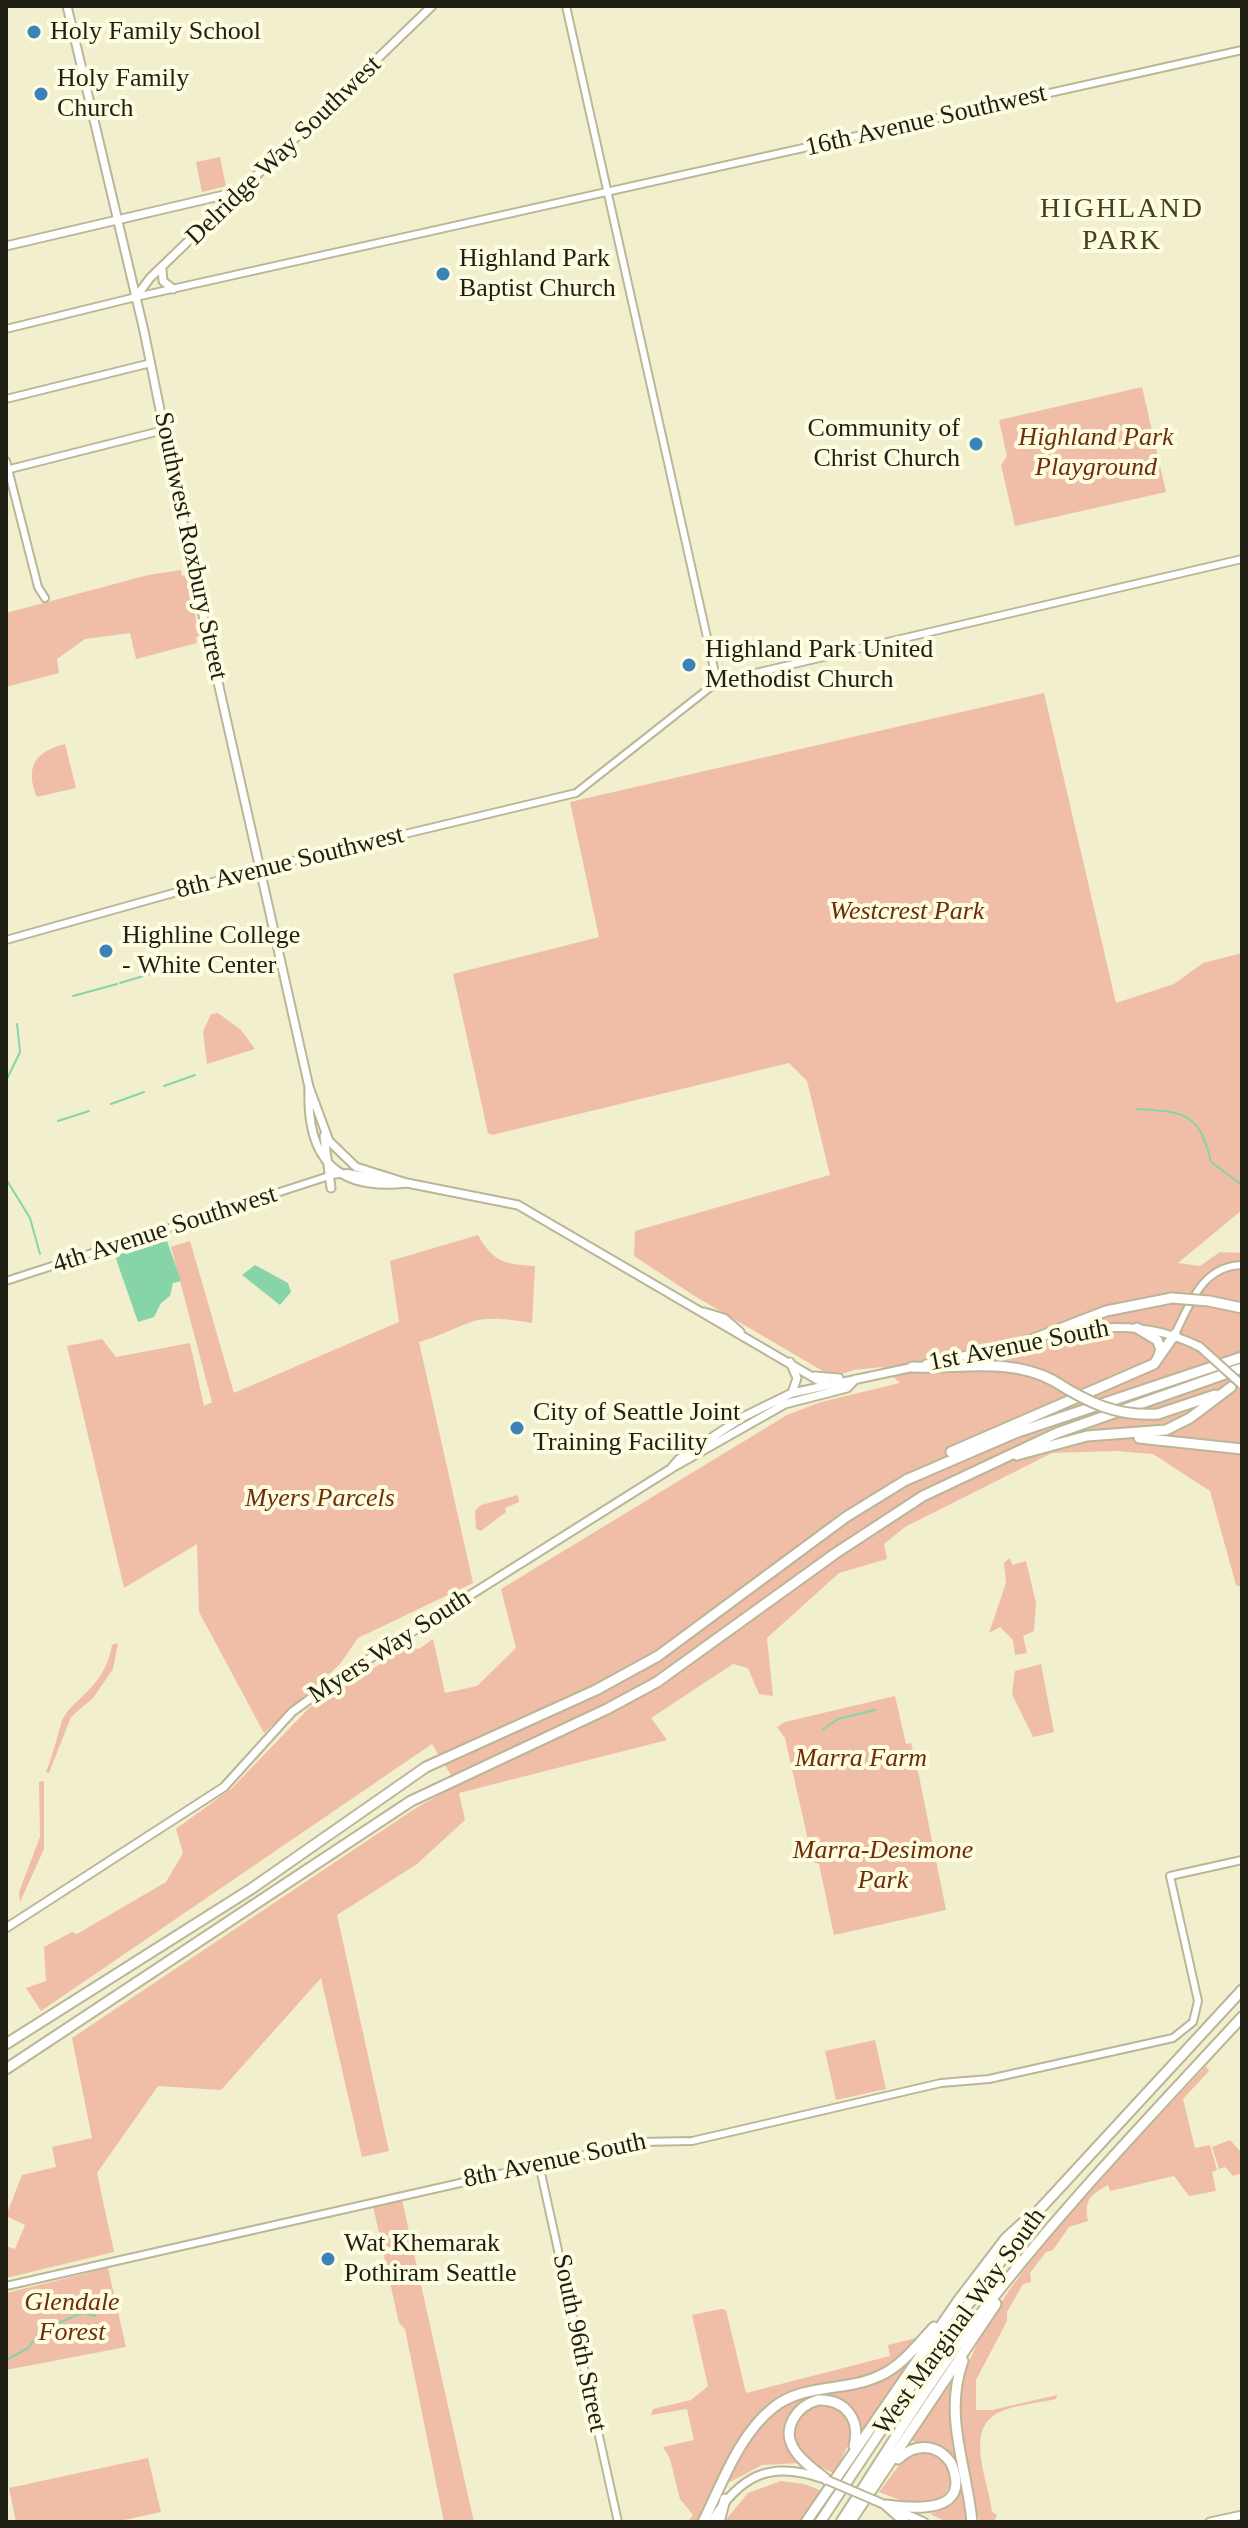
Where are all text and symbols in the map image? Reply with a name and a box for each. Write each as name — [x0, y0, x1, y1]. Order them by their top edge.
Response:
place label: Holy Family School — [50, 16, 261, 48]
marker: Holy Family School — [25, 23, 43, 41]
street label: Delridge Way Southwest — [180, 50, 388, 252]
place label: Holy Family Church — [57, 63, 189, 124]
street label: 16th Avenue Southwest — [802, 78, 1050, 164]
marker: Holy Family Church — [32, 85, 50, 103]
district label: HIGHLAND PARK — [1040, 193, 1204, 259]
place label: Highland Park Baptist Church — [459, 243, 616, 304]
marker: Highland Park Baptist Church — [434, 265, 452, 283]
street label: Southwest Roxbury Street — [146, 409, 234, 683]
place label: Community of Christ Church — [808, 413, 960, 474]
park label: Highland Park Playground — [1018, 422, 1174, 484]
marker: Community of Christ Church — [967, 435, 985, 453]
place label: Highland Park United Methodist Church — [705, 634, 933, 696]
marker: Highland Park United Methodist Church — [680, 656, 698, 674]
street label: 8th Avenue Southwest — [173, 820, 407, 906]
park label: Westcrest Park — [830, 896, 984, 928]
place label: Highline College - White Center — [122, 920, 300, 982]
marker: Highline College - White Center — [97, 942, 115, 960]
street label: 4th Avenue Southwest — [49, 1179, 281, 1281]
street label: 1st Avenue South — [926, 1313, 1112, 1379]
place label: City of Seattle Joint Training Facility — [533, 1397, 740, 1458]
marker: City of Seattle Joint Training Facility — [508, 1419, 526, 1437]
park label: Myers Parcels — [245, 1483, 395, 1515]
street label: Myers Way South — [303, 1583, 477, 1711]
park label: Marra Farm — [795, 1743, 927, 1775]
park label: Marra-Desimone Park — [793, 1835, 973, 1896]
street label: 8th Avenue South — [461, 2126, 649, 2196]
street label: West Marginal Way South — [867, 2202, 1053, 2442]
place label: Wat Khemarak Pothiram Seattle — [344, 2228, 517, 2290]
marker: Wat Khemarak Pothiram Seattle — [319, 2250, 337, 2268]
street label: South 96th Street — [545, 2251, 613, 2435]
park label: Glendale Forest — [24, 2287, 120, 2348]

